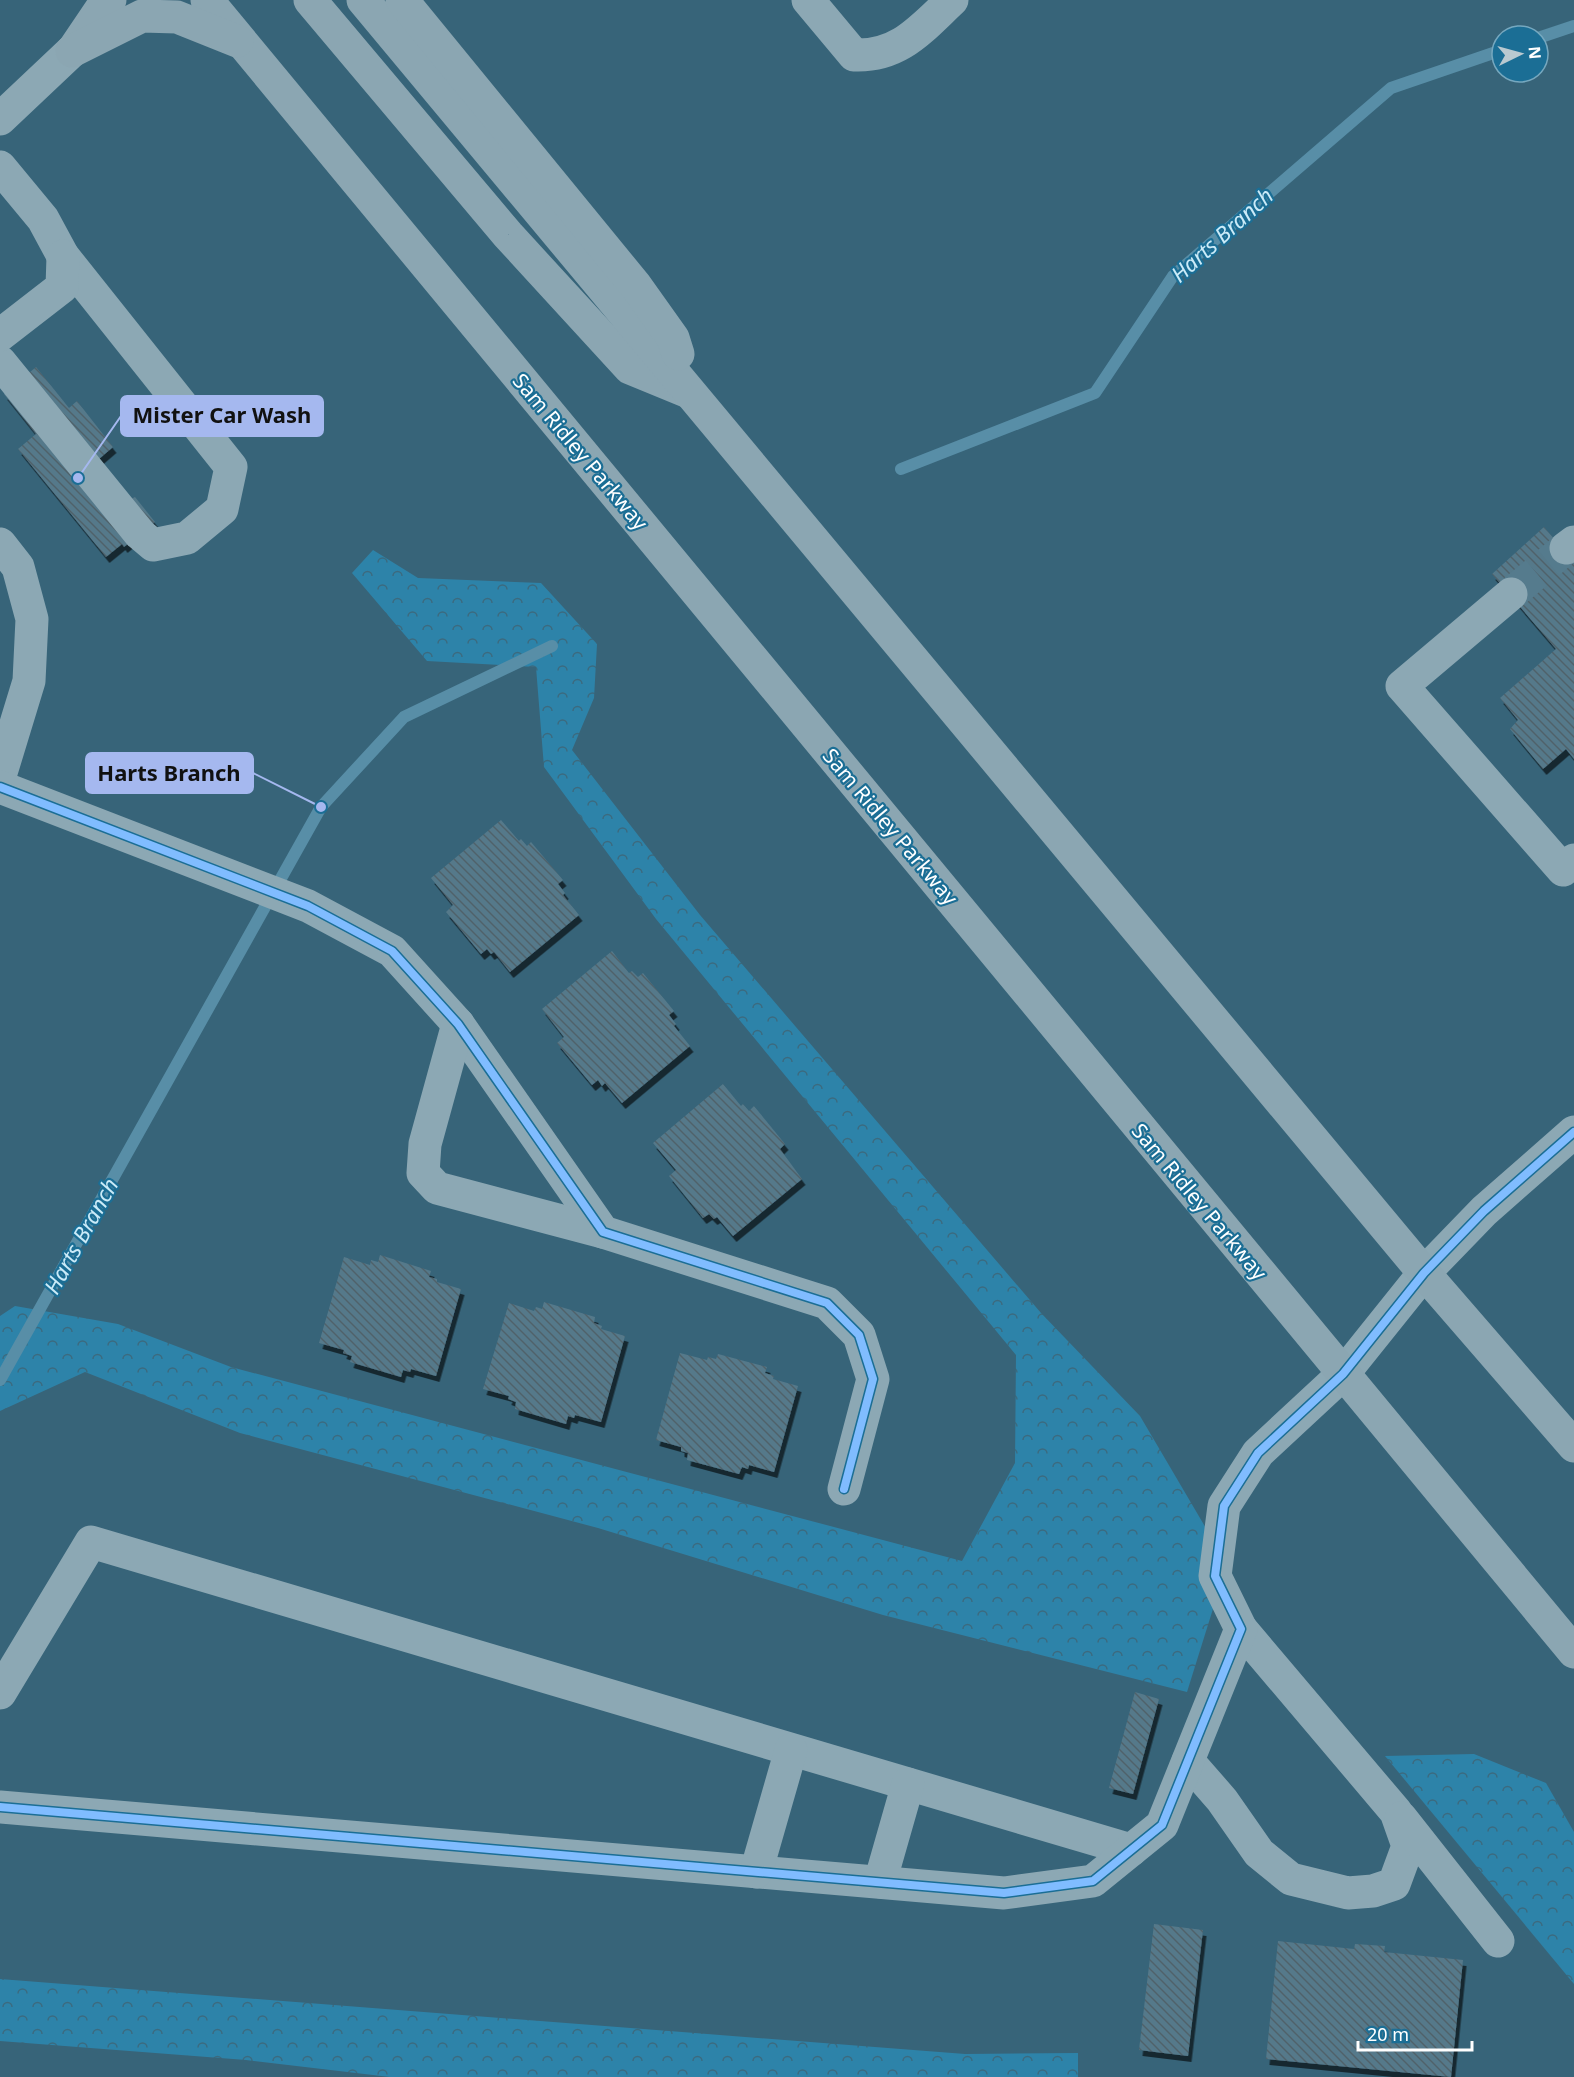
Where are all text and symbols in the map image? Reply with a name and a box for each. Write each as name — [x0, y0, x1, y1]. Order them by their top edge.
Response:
north arrow — [1490, 24, 1550, 84]
text: N — [1523, 45, 1546, 60]
water label: Harts Branch — [1164, 180, 1279, 288]
street label: Sam Ridley Parkway — [507, 367, 655, 536]
callout: Mister Car Wash — [121, 396, 323, 436]
text: Mister Car Wash — [133, 399, 311, 429]
street label: Sam Ridley Parkway — [817, 742, 965, 911]
callout: Harts Branch — [86, 753, 253, 793]
text: Harts Branch — [97, 757, 241, 787]
street label: Sam Ridley Parkway — [1126, 1117, 1274, 1286]
water label: Harts Branch — [36, 1172, 124, 1299]
scale bar — [1358, 2014, 1472, 2052]
text: 20 m — [1367, 2022, 1409, 2046]

